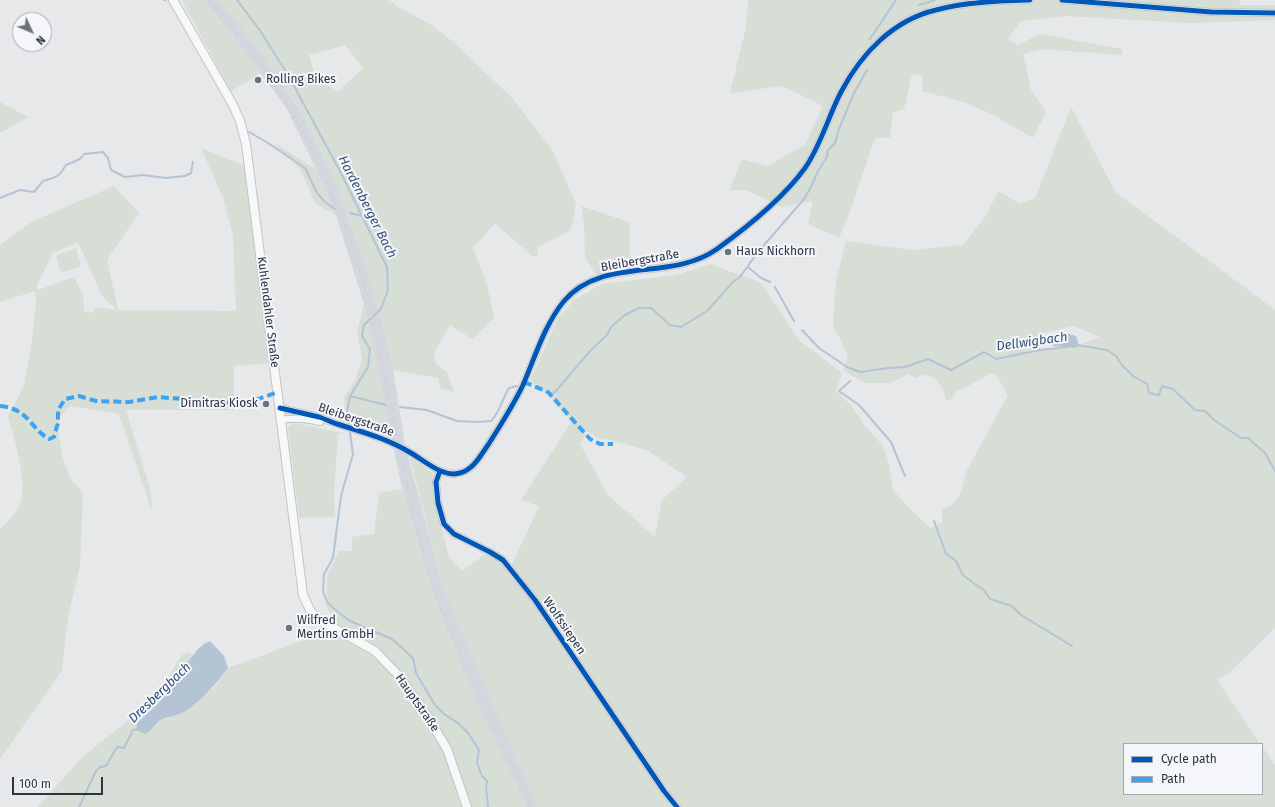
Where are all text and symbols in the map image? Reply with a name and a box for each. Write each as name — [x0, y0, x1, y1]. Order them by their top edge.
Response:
north arrow — [12, 12, 52, 52]
text: N — [33, 33, 47, 47]
place label: Rolling Bikes — [266, 73, 336, 87]
marker: Rolling Bikes — [253, 75, 263, 85]
water label: Hardenberger Bach — [334, 153, 400, 261]
place label: Haus Nickhorn — [736, 245, 816, 259]
street label: Bleibergstraße — [600, 247, 680, 275]
marker: Haus Nickhorn — [723, 247, 733, 257]
street label: Kuhlendahler Straße — [254, 256, 282, 368]
water label: Dellwigbach — [995, 329, 1069, 355]
place label: Dimitras Kiosk — [180, 397, 258, 411]
marker: Dimitras Kiosk — [261, 399, 271, 409]
street label: Bleibergstraße — [316, 400, 396, 440]
street label: Wolfssiepen — [540, 595, 588, 657]
place label: Wilfred Mertins GmbH — [297, 614, 374, 642]
marker: Wilfred Mertins GmbH — [284, 623, 294, 633]
water label: Dresbergbach — [126, 659, 194, 727]
street label: Hauptstraße — [392, 671, 442, 735]
legend — [1123, 743, 1263, 795]
text: Cycle path — [1161, 752, 1217, 766]
scale bar — [14, 769, 105, 795]
text: Path — [1161, 772, 1185, 786]
text: 100 m — [19, 777, 51, 791]

